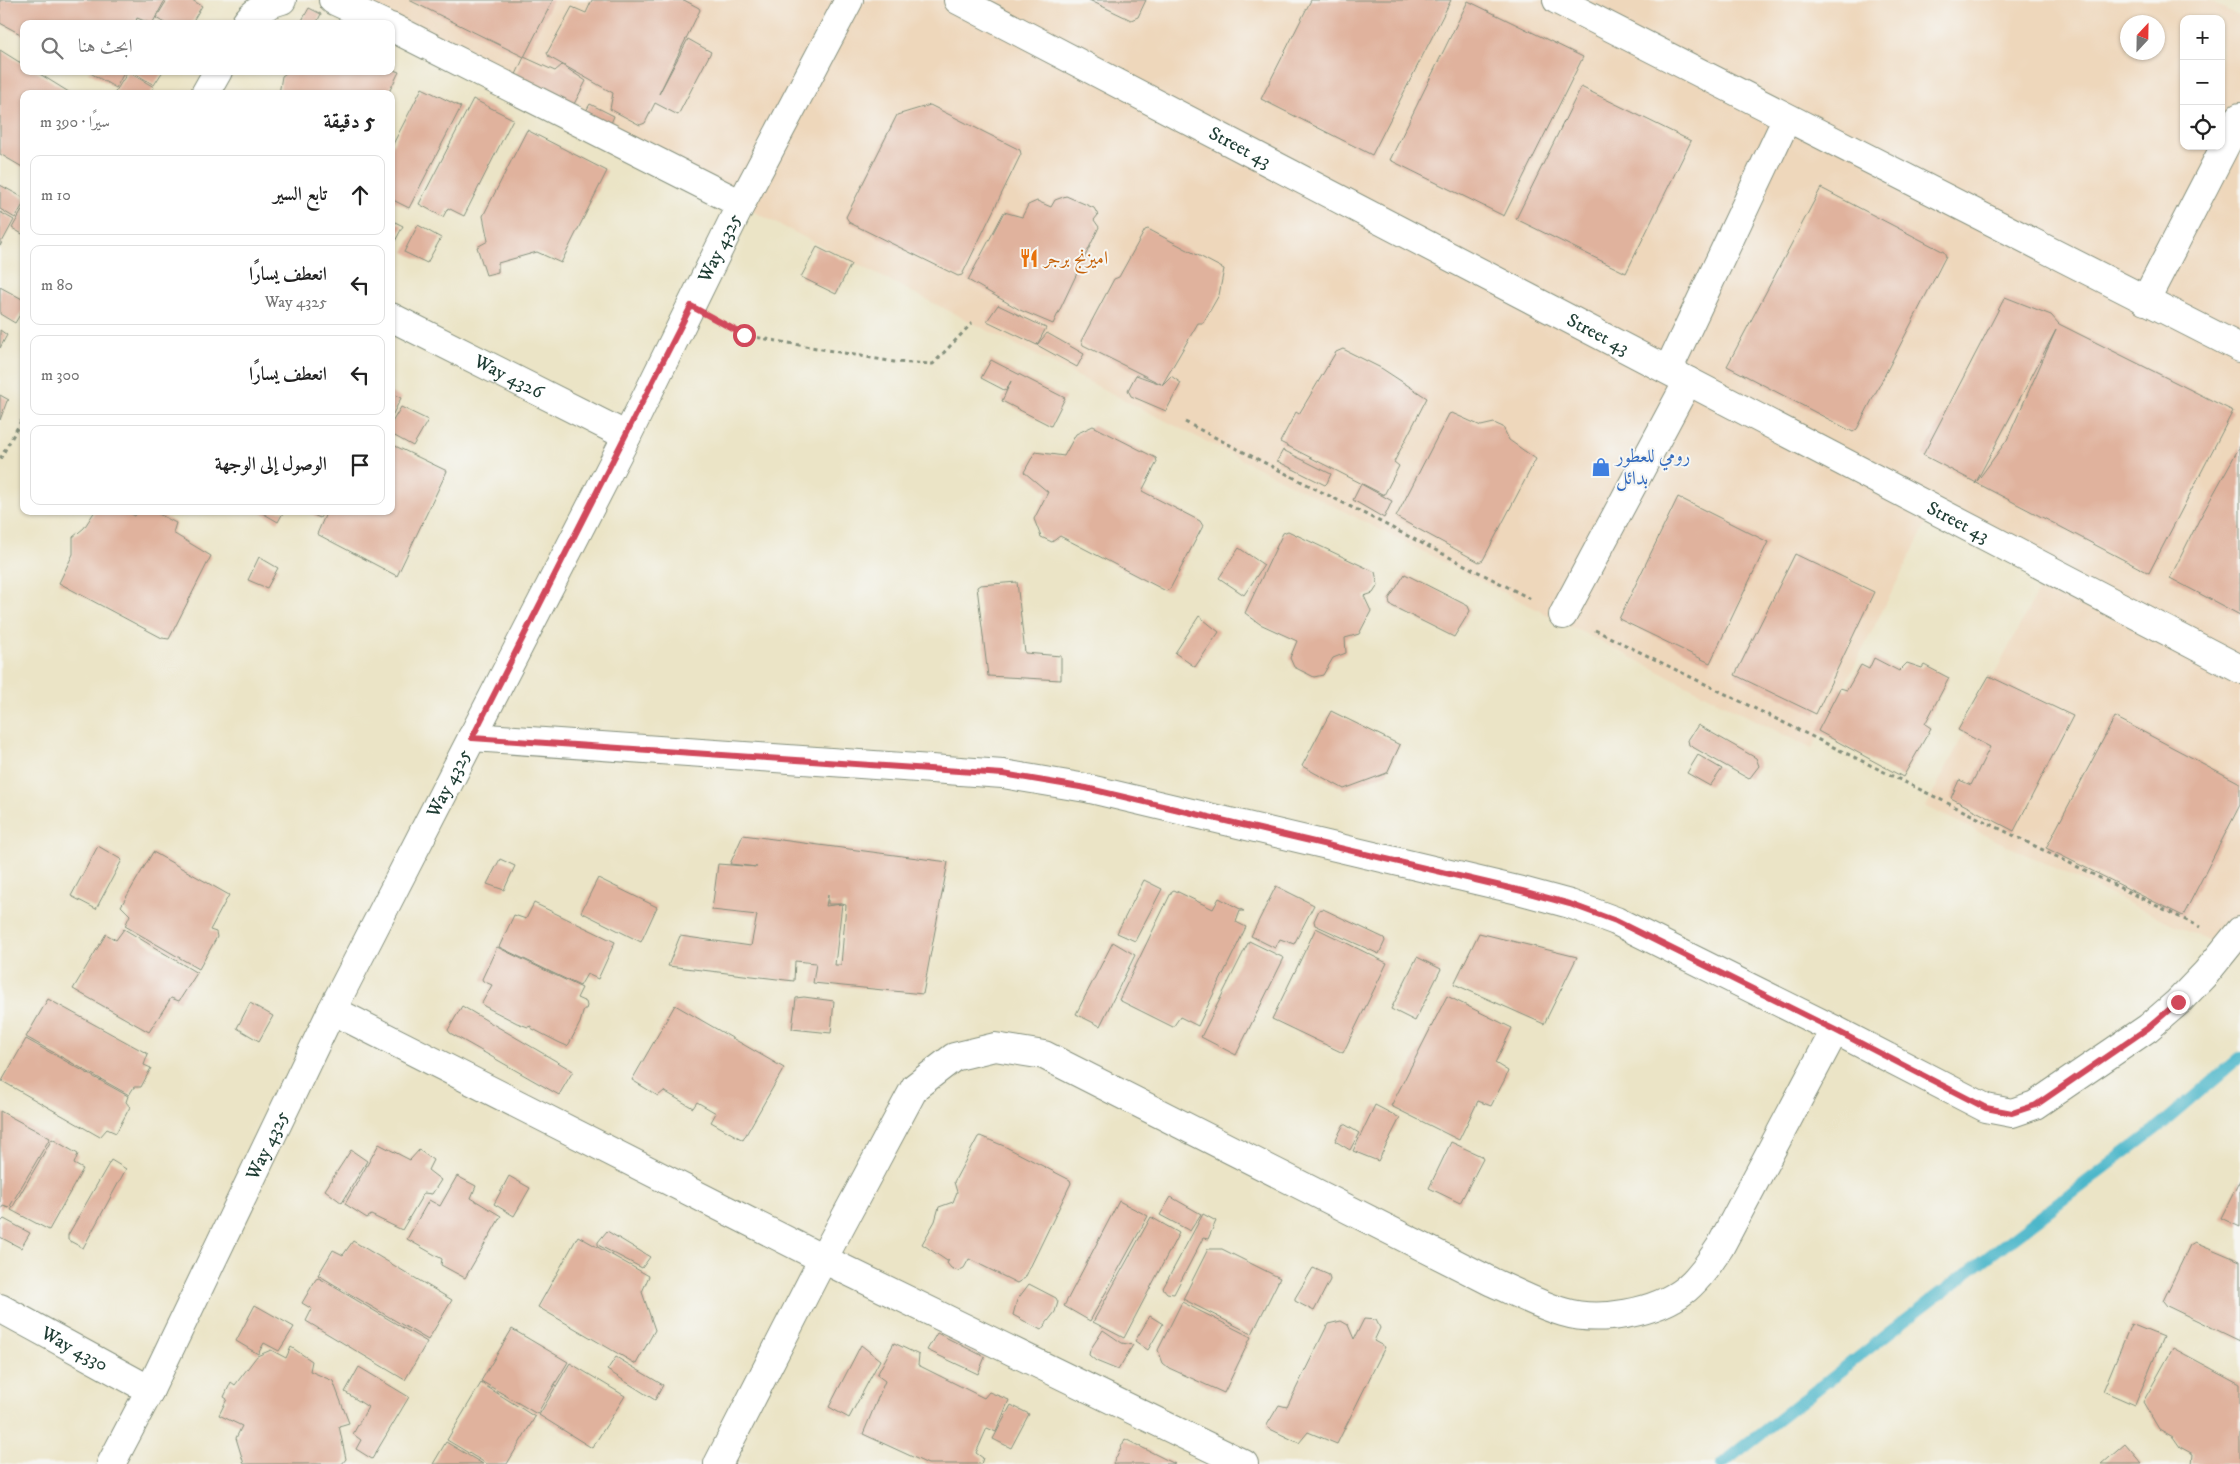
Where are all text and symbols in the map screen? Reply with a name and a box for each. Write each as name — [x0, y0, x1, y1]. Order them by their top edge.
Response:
north arrow — [2120, 15, 2165, 60]
map controls — [2180, 15, 2225, 150]
button: + — [2180, 15, 2225, 60]
search box — [20, 20, 395, 75]
icon: search — [38, 34, 66, 62]
text: ابحث هنا — [78, 35, 133, 58]
button: − — [2180, 60, 2225, 105]
button: locate — [2180, 105, 2225, 150]
text: 5 دقيقة — [323, 109, 375, 135]
text: سيرًا · 390 m — [40, 112, 110, 132]
street label: Street 43 — [1205, 121, 1275, 173]
icon: ahead — [346, 181, 374, 209]
text: تابع السير — [273, 183, 327, 206]
text: 10 m — [41, 185, 71, 205]
street label: Way 4325 — [692, 209, 746, 287]
restaurant icon: اميزنج برجر — [1018, 247, 1040, 269]
place label: اميزنج برجر — [1042, 247, 1108, 274]
text: انعطف يسارًا — [249, 263, 327, 286]
icon: left — [346, 271, 374, 299]
text: 80 m — [41, 275, 73, 295]
text: Way 4325 — [265, 292, 327, 312]
street label: Street 43 — [1563, 308, 1633, 360]
route start — [733, 324, 756, 347]
street label: Way 4326 — [469, 349, 548, 404]
icon: left — [346, 361, 374, 389]
text: انعطف يسارًا — [249, 363, 327, 386]
text: 300 m — [41, 365, 80, 385]
place label: رومي للعطور بدائل — [1614, 445, 1690, 491]
icon: arrive — [346, 451, 374, 479]
text: الوصول إلى الوجهة — [215, 453, 327, 476]
shop icon: رومي للعطور بدائل — [1590, 456, 1612, 478]
street label: Street 43 — [1923, 496, 1993, 548]
street label: Way 4325 — [421, 744, 476, 822]
route end — [2167, 991, 2190, 1014]
street label: Way 4325 — [240, 1106, 294, 1185]
street label: Way 4330 — [36, 1321, 112, 1376]

